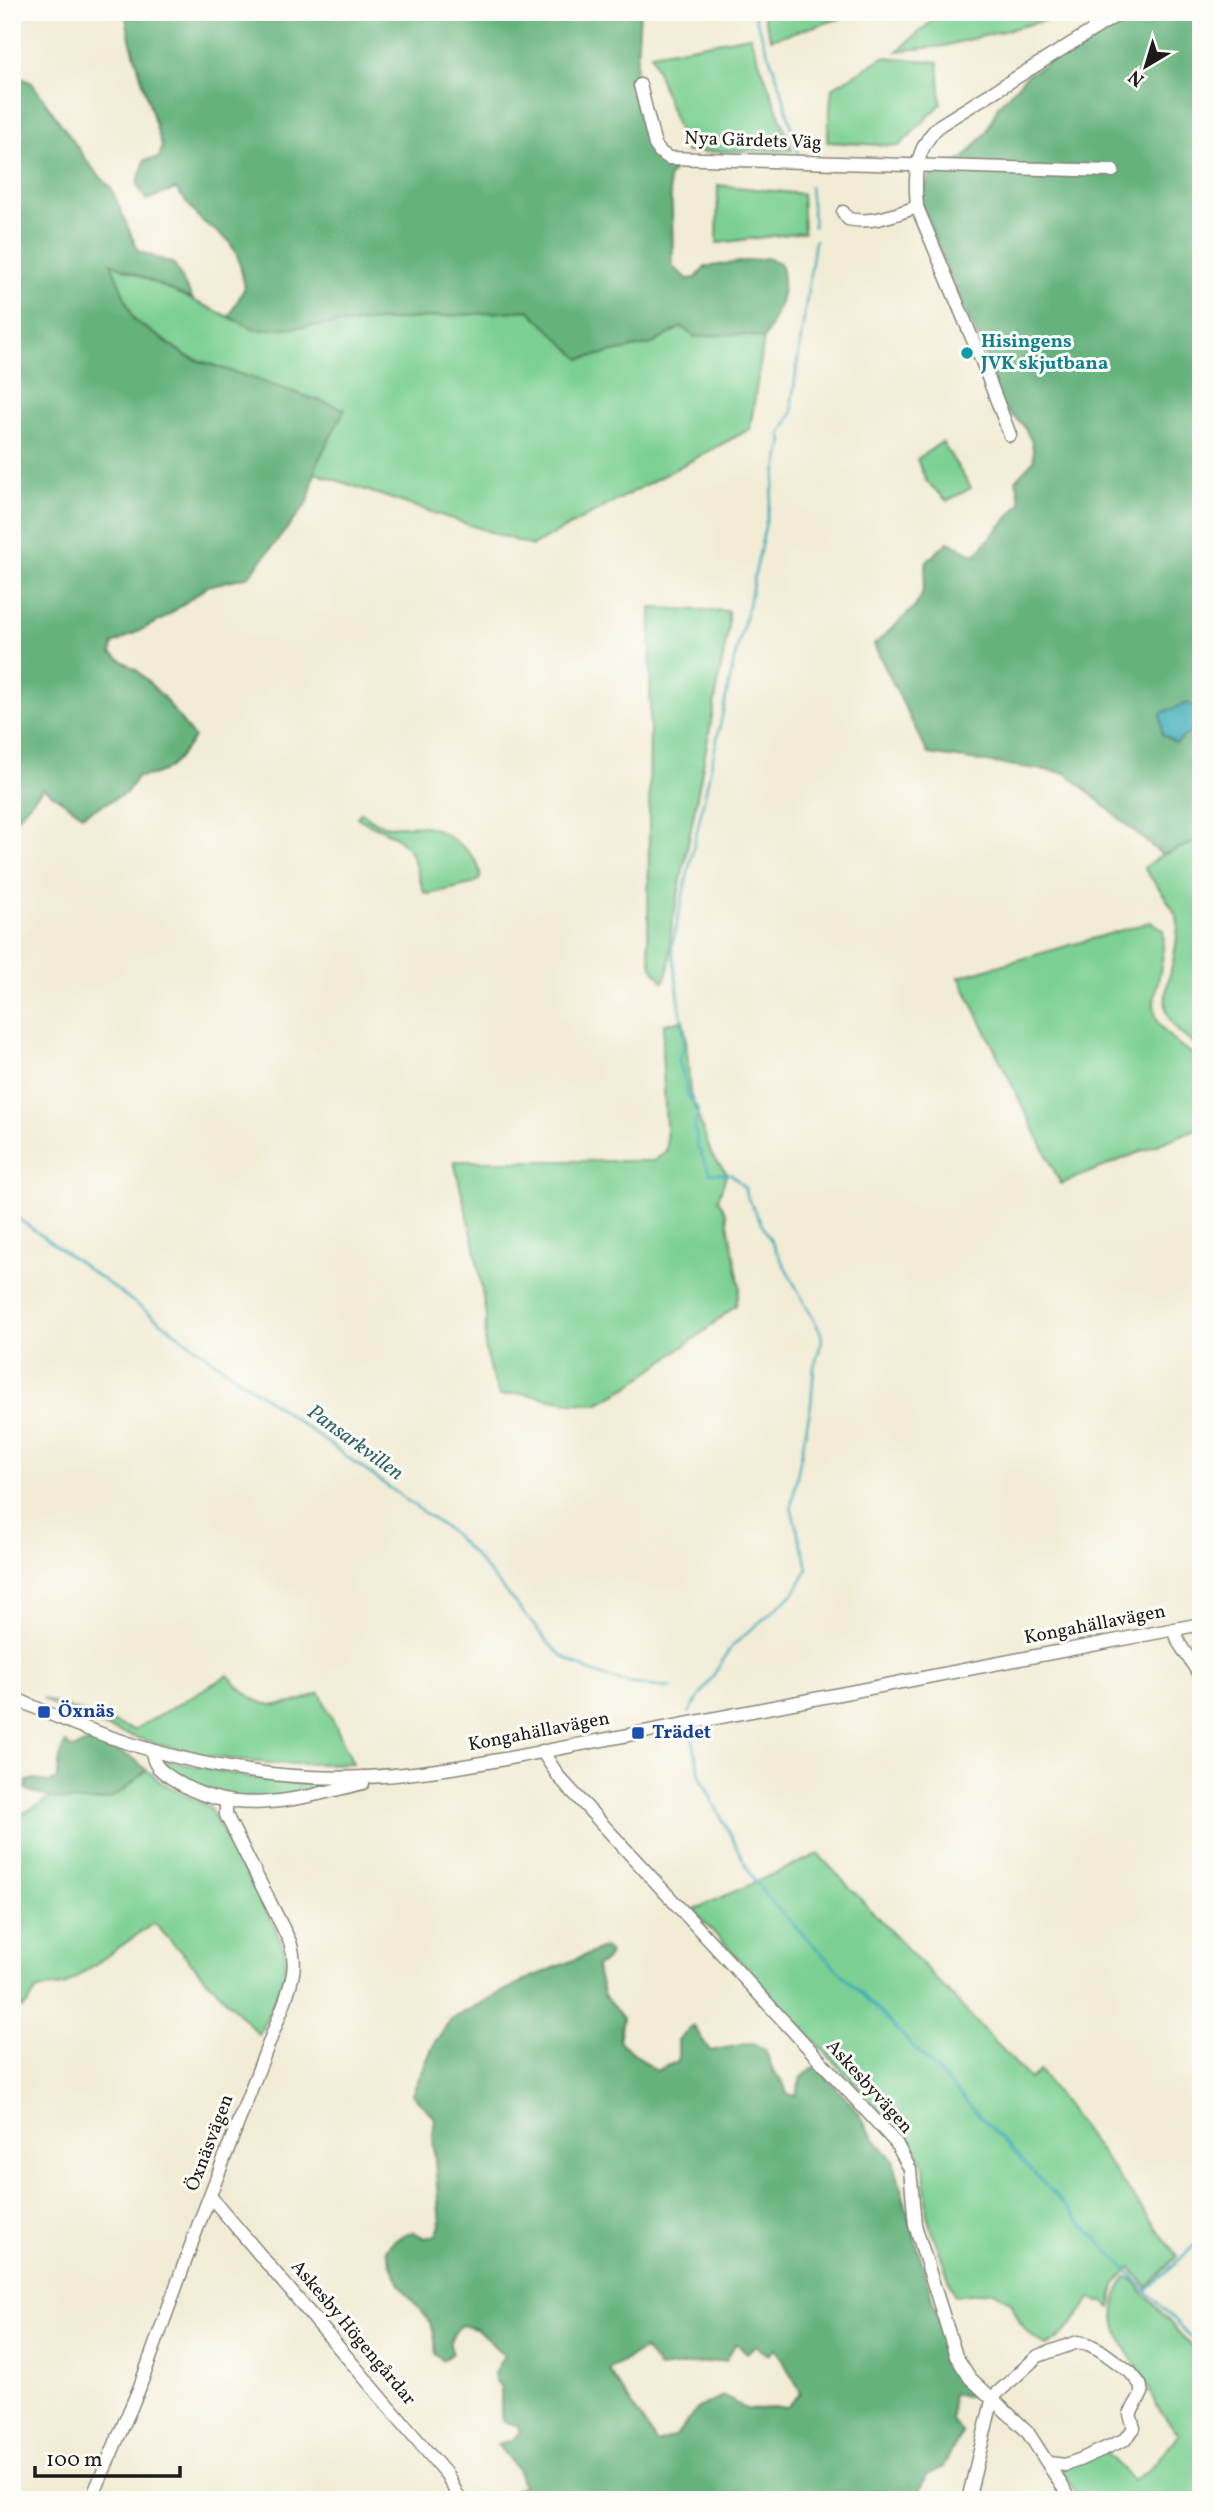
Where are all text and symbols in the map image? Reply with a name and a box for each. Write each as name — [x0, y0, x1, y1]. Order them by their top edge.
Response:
north arrow — [1112, 32, 1182, 102]
text: N — [1123, 63, 1150, 92]
street label: Nya Gärdets Väg — [684, 126, 822, 156]
place label: Hisingens JVK skjutbana — [980, 329, 1108, 377]
marker: Hisingens JVK skjutbana — [959, 345, 975, 361]
water label: Pansarkvillen — [301, 1398, 409, 1488]
street label: Kongahällavägen — [1022, 1599, 1168, 1651]
place label: Öxnäs — [58, 1699, 115, 1725]
marker: Öxnäs — [36, 1704, 52, 1720]
street label: Kongahällavägen — [466, 1706, 612, 1758]
place label: Trädet — [652, 1720, 711, 1746]
marker: Trädet — [630, 1725, 646, 1741]
street label: Askesbyvägen — [820, 2034, 918, 2140]
street label: Öxnäsvägen — [180, 2091, 240, 2195]
street label: Askesby Högengårdar — [284, 2255, 422, 2411]
scale bar — [35, 2435, 180, 2479]
text: 100 m — [46, 2446, 103, 2475]

